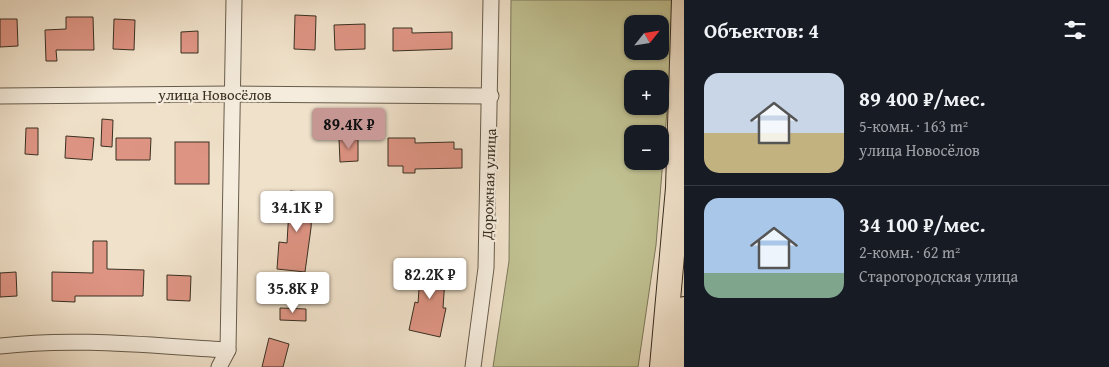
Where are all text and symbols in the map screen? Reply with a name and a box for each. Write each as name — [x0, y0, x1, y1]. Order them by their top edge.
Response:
north arrow — [624, 15, 669, 60]
map controls — [624, 15, 669, 170]
text: Объектов: 4 — [704, 15, 819, 46]
icon: filters — [1061, 16, 1089, 44]
button: + — [624, 70, 669, 115]
text: 89 400 ₽/мес. — [859, 83, 985, 114]
street label: улица Новосёлов — [157, 84, 272, 105]
icon: home — [744, 93, 804, 153]
pin: 89.4K ₽ — [303, 108, 395, 150]
text: 89.4K ₽ — [323, 112, 375, 136]
text: 5-комн. · 163 m² — [859, 114, 968, 138]
button: − — [624, 125, 669, 170]
street label: Дорожная улица — [476, 127, 501, 241]
text: улица Новосёлов — [859, 138, 980, 162]
pin: 34.1K ₽ — [251, 190, 343, 233]
text: 34.1K ₽ — [271, 195, 323, 219]
text: 34 100 ₽/мес. — [859, 209, 985, 240]
icon: home — [744, 218, 804, 278]
text: 2-комн. · 62 m² — [859, 240, 960, 264]
pin: 82.2K ₽ — [384, 258, 476, 300]
text: 82.2K ₽ — [404, 262, 456, 286]
text: Старогородская улица — [859, 264, 1018, 288]
pin: 35.8K ₽ — [247, 272, 339, 314]
text: 35.8K ₽ — [267, 276, 319, 300]

